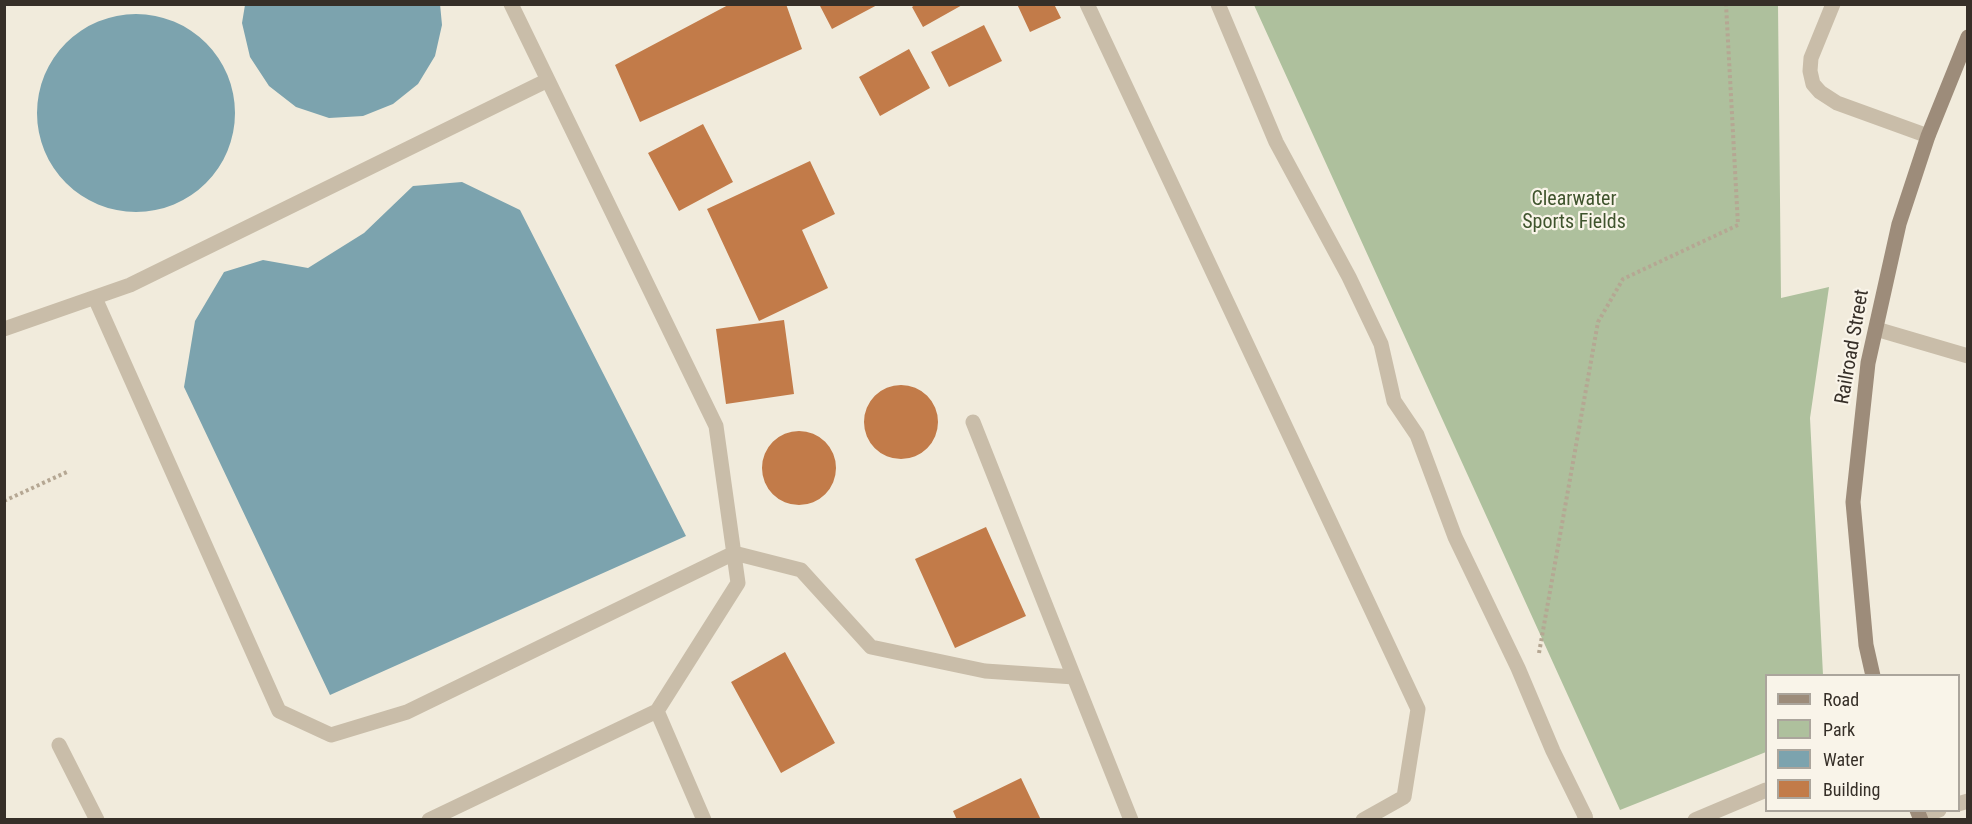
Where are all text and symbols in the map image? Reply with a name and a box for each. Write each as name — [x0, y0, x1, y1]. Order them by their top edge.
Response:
park label: Clearwater Sports Fields — [1522, 188, 1626, 235]
street label: Railroad Street — [1831, 288, 1875, 406]
legend — [1765, 674, 1960, 812]
text: Road — [1823, 689, 1859, 710]
text: Park — [1823, 719, 1855, 740]
text: Water — [1823, 749, 1864, 770]
text: Building — [1823, 779, 1880, 800]

